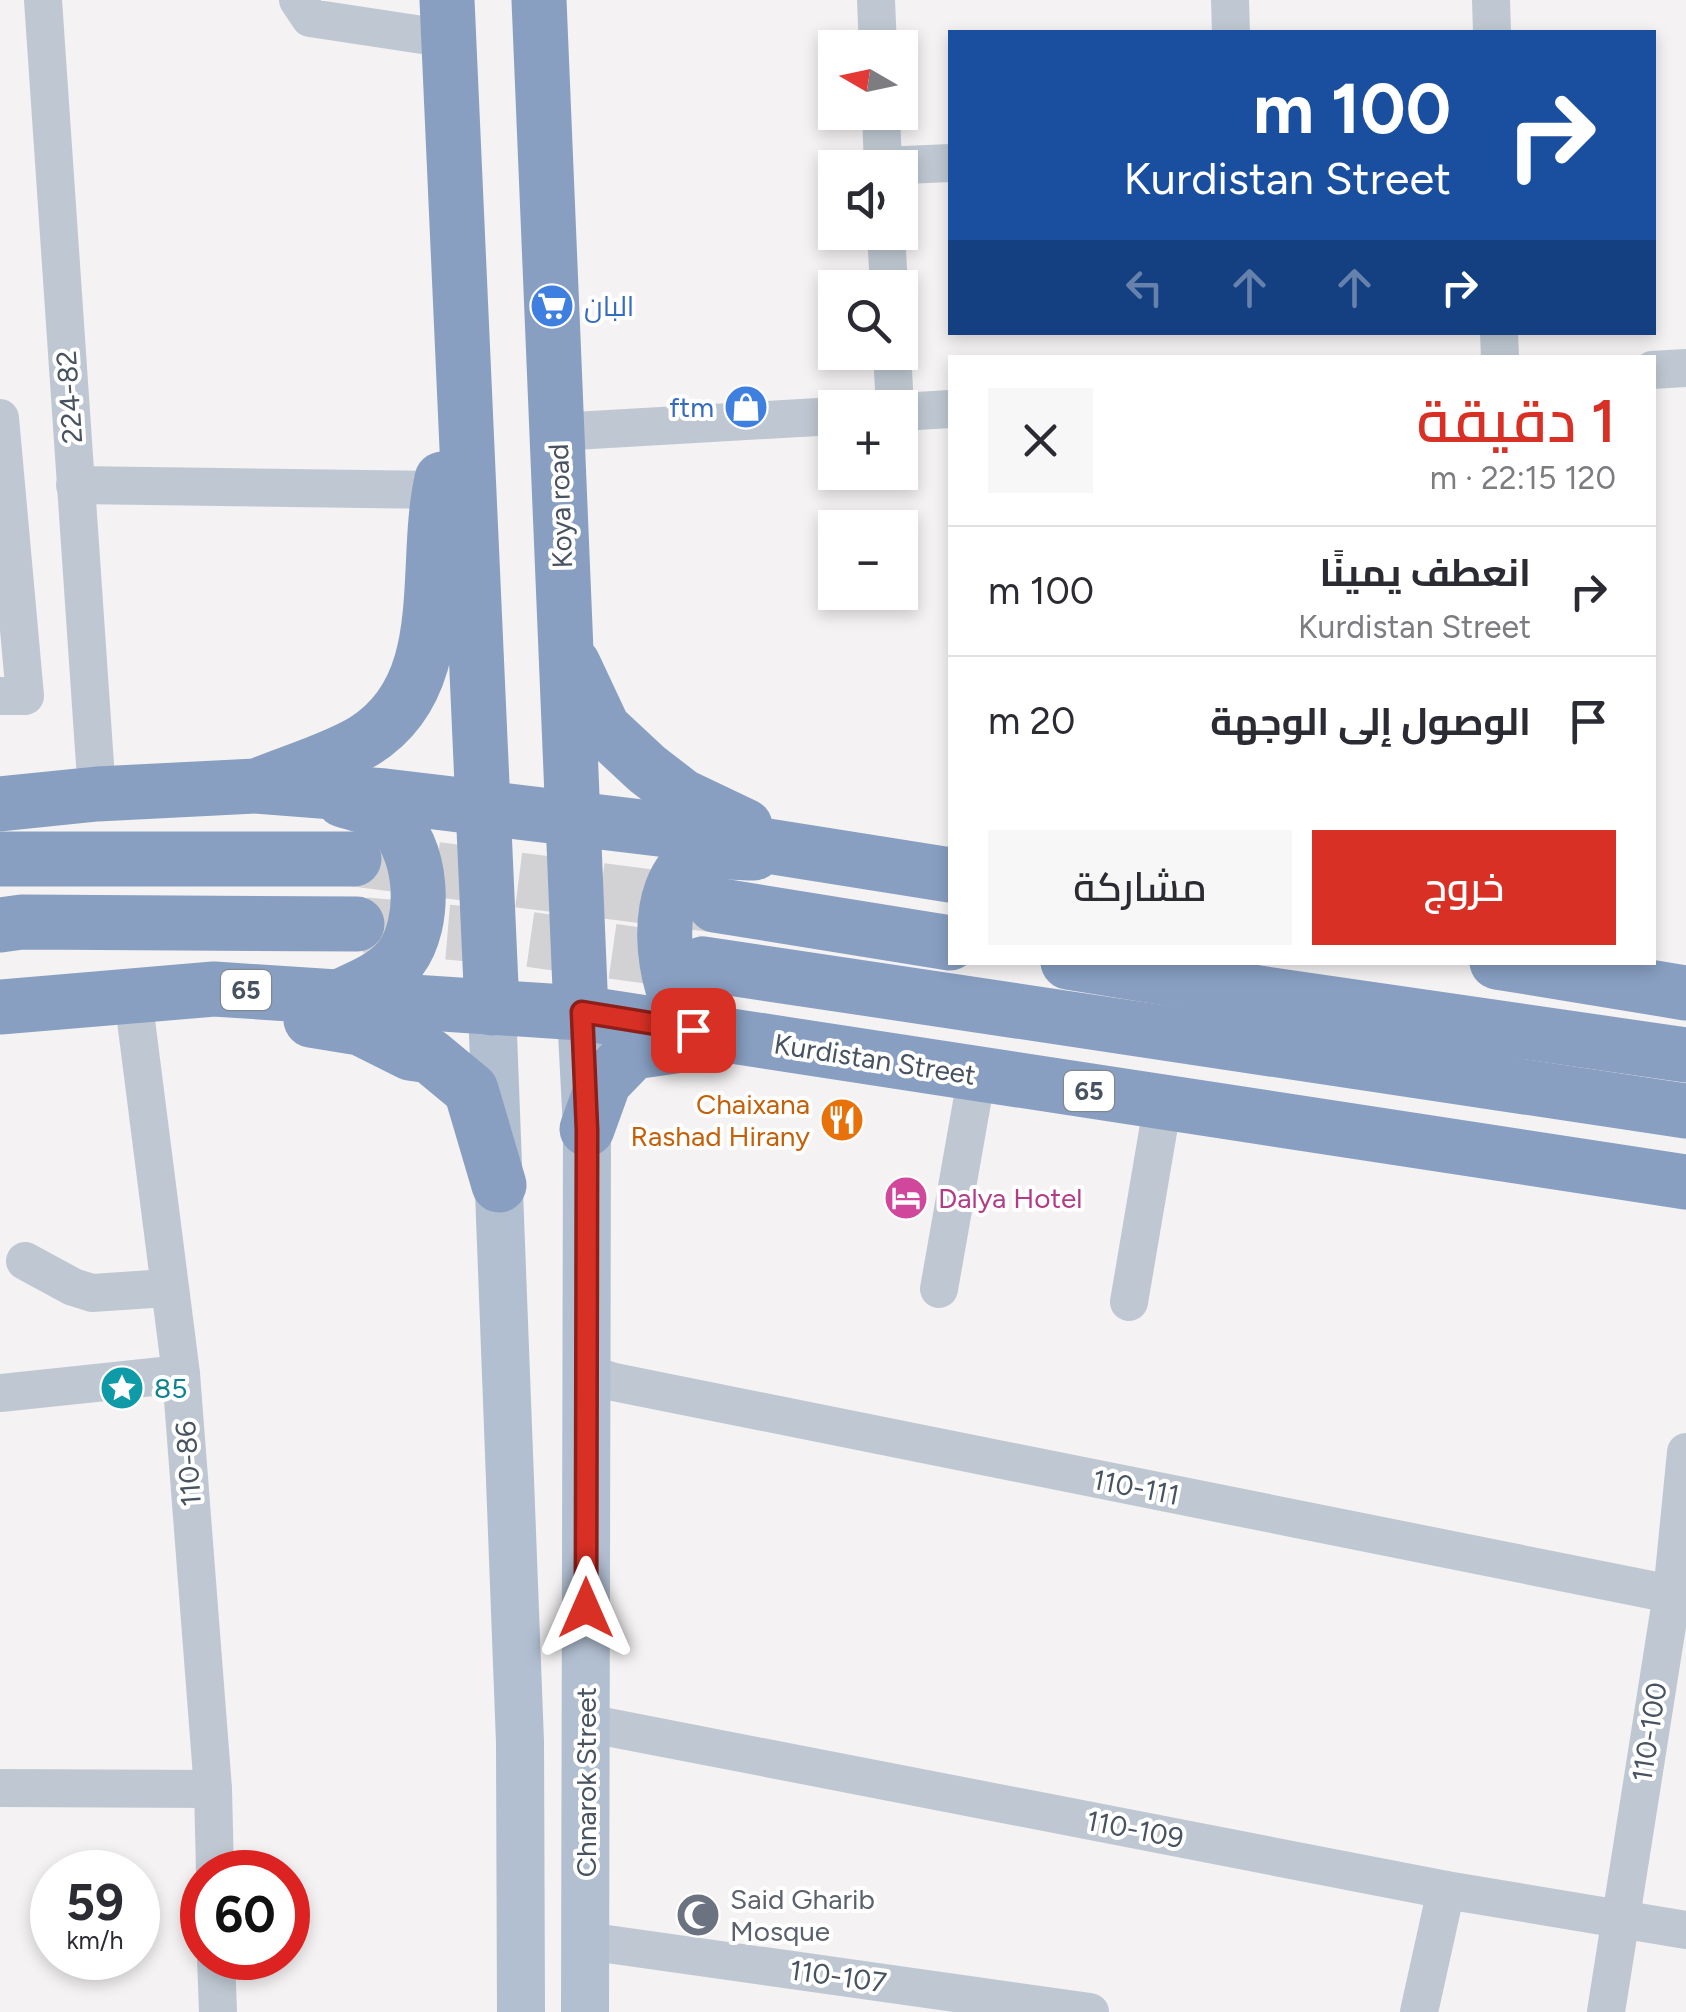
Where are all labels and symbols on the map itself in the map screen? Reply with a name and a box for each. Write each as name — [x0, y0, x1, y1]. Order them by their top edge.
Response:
north arrow — [818, 30, 918, 130]
supermarket icon: البان — [529, 283, 575, 329]
place label: البان — [584, 289, 634, 323]
street label: 224-82 — [49, 349, 89, 445]
shop icon: ftm — [723, 384, 769, 430]
place label: ftm — [669, 390, 714, 424]
street label: Koya road — [541, 443, 579, 569]
road number: 65 — [221, 970, 271, 1010]
pin — [651, 988, 736, 1073]
street label: Kurdistan Street — [772, 1026, 978, 1092]
road number: 65 — [1064, 1071, 1114, 1111]
place label: Chaixana Rashad Hirany — [631, 1087, 810, 1153]
restaurant icon: Chaixana Rashad Hirany — [819, 1097, 865, 1143]
hotel icon: Dalya Hotel — [883, 1175, 929, 1221]
place label: Dalya Hotel — [938, 1181, 1083, 1215]
place icon: 85 — [99, 1365, 145, 1411]
place label: 85 — [154, 1371, 187, 1405]
street label: 110-86 — [168, 1420, 208, 1508]
street label: 110-111 — [1090, 1462, 1182, 1512]
position arrow — [534, 1556, 638, 1660]
street label: 110-100 — [1624, 1680, 1674, 1784]
street label: Chnarok Street — [569, 1687, 603, 1877]
street label: 110-109 — [1084, 1803, 1186, 1855]
speed limit sign: 60 — [180, 1850, 310, 1980]
place label: Said Gharib Mosque — [730, 1882, 875, 1948]
mosque icon: Said Gharib Mosque — [675, 1892, 721, 1938]
street label: 110-107 — [787, 1952, 889, 2000]

